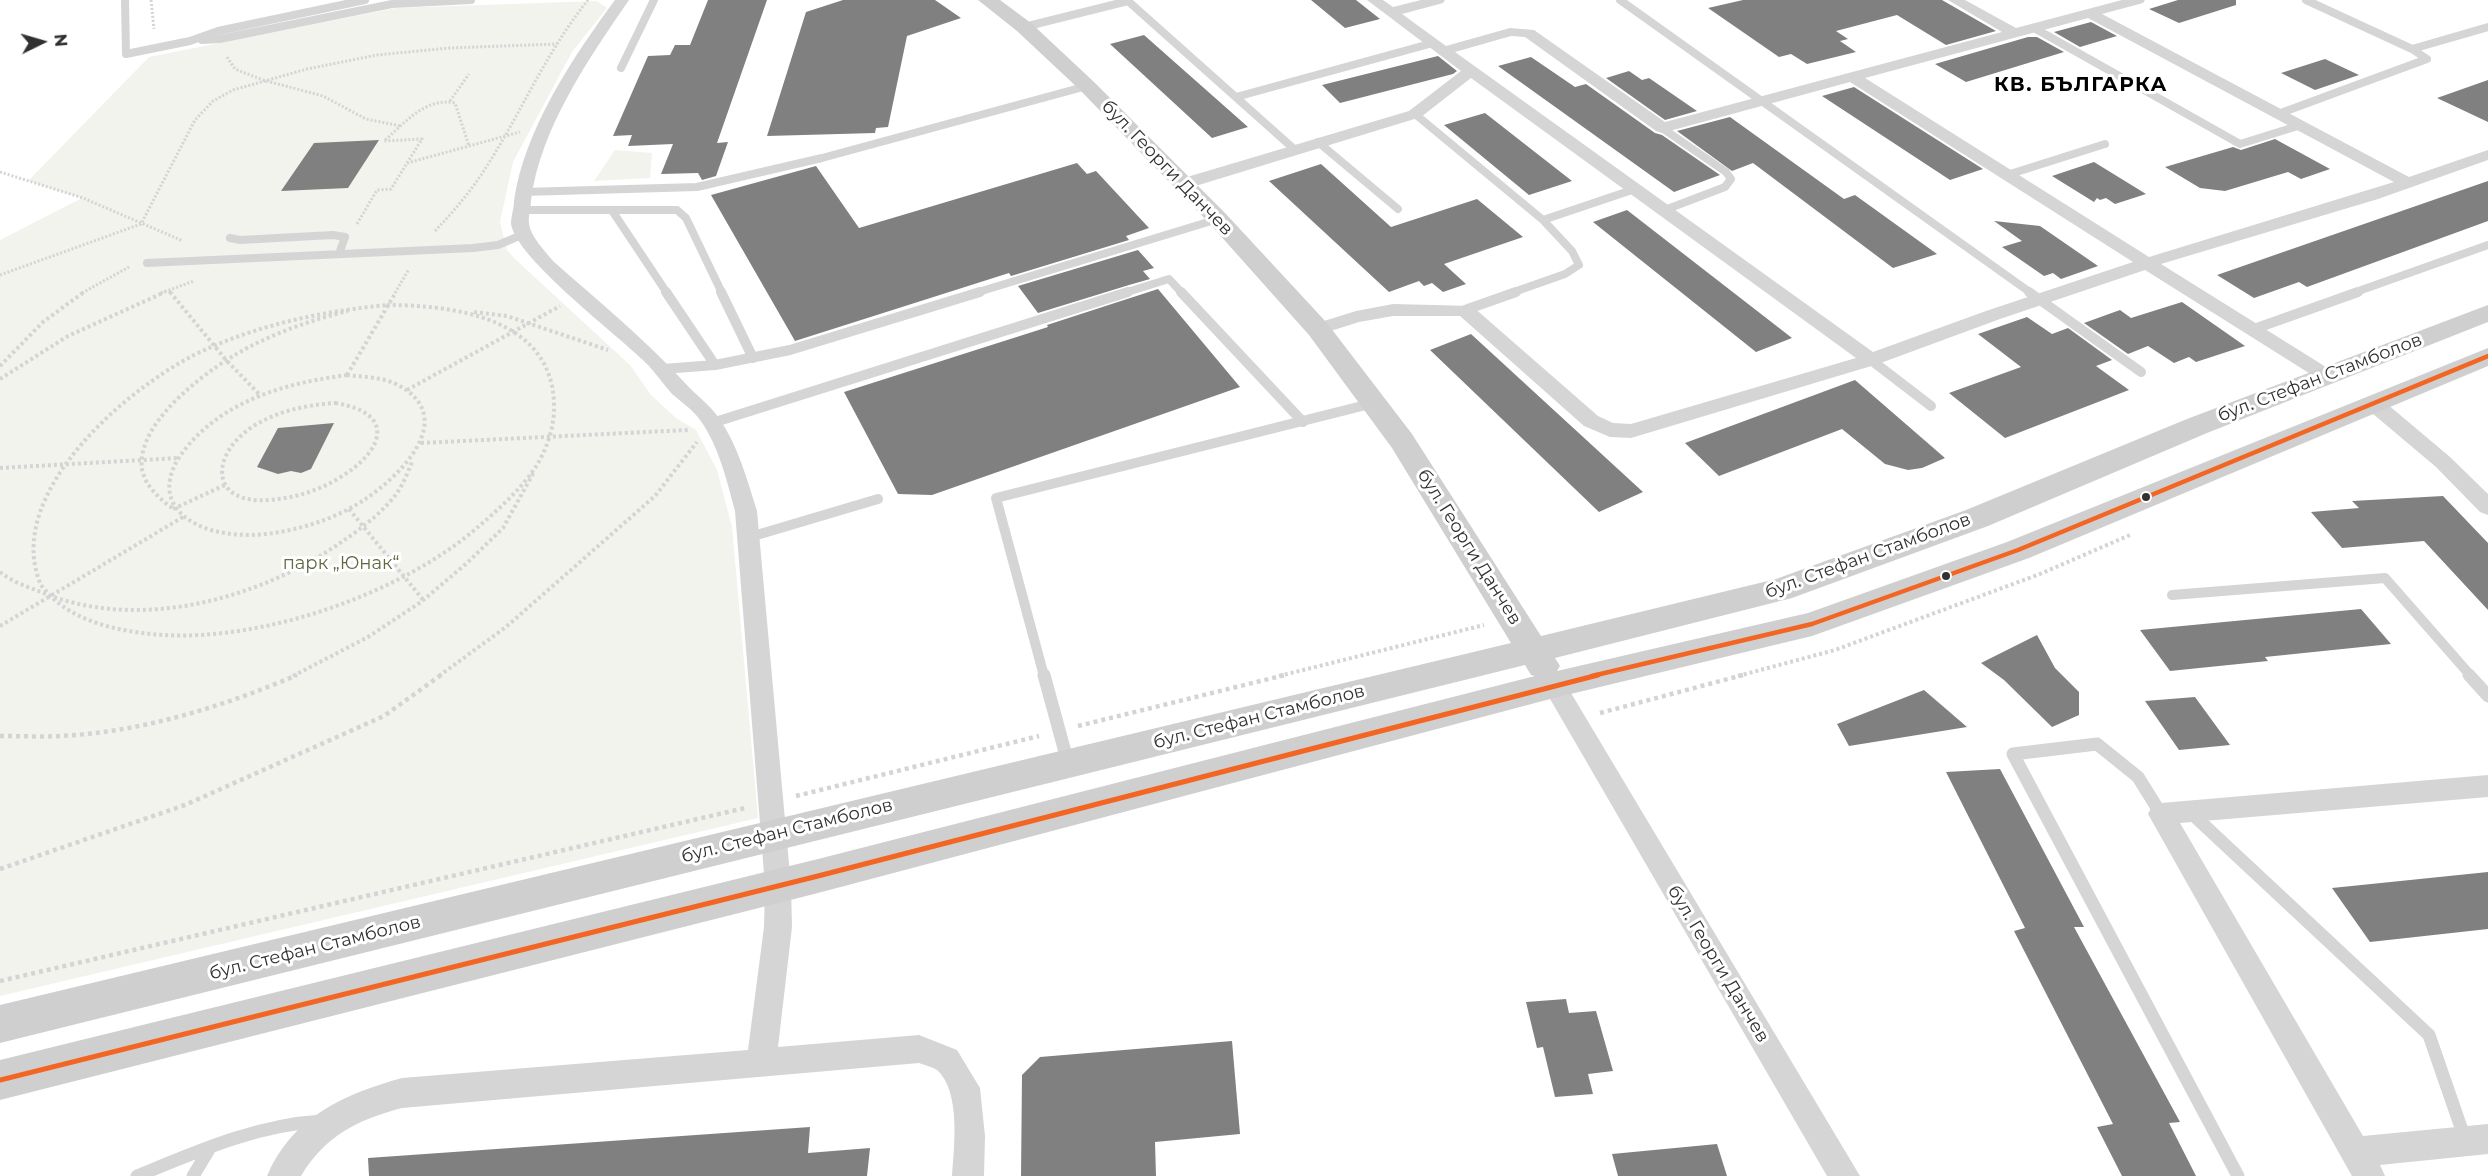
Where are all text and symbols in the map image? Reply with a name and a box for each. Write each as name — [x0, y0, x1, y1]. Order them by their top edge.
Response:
north arrow — [12, 12, 72, 72]
text: N — [50, 33, 70, 48]
district label: КВ. БЪЛГАРКА — [1994, 73, 2168, 97]
street label: бул. Георги Данчев — [1097, 96, 1237, 240]
street label: бул. Стефан Стамболов — [2215, 329, 2425, 427]
street label: бул. Георги Данчев — [1412, 465, 1526, 629]
unlabelled marker — [2140, 491, 2152, 503]
street label: бул. Стефан Стамболов — [1762, 509, 1974, 603]
park label: парк „Юнак“ — [283, 553, 399, 575]
unlabelled marker — [1940, 570, 1952, 582]
street label: бул. Стефан Стамболов — [1151, 680, 1367, 754]
street label: бул. Стефан Стамболов — [679, 794, 895, 868]
street label: бул. Георги Данчев — [1662, 881, 1774, 1047]
street label: бул. Стефан Стамболов — [207, 911, 423, 985]

